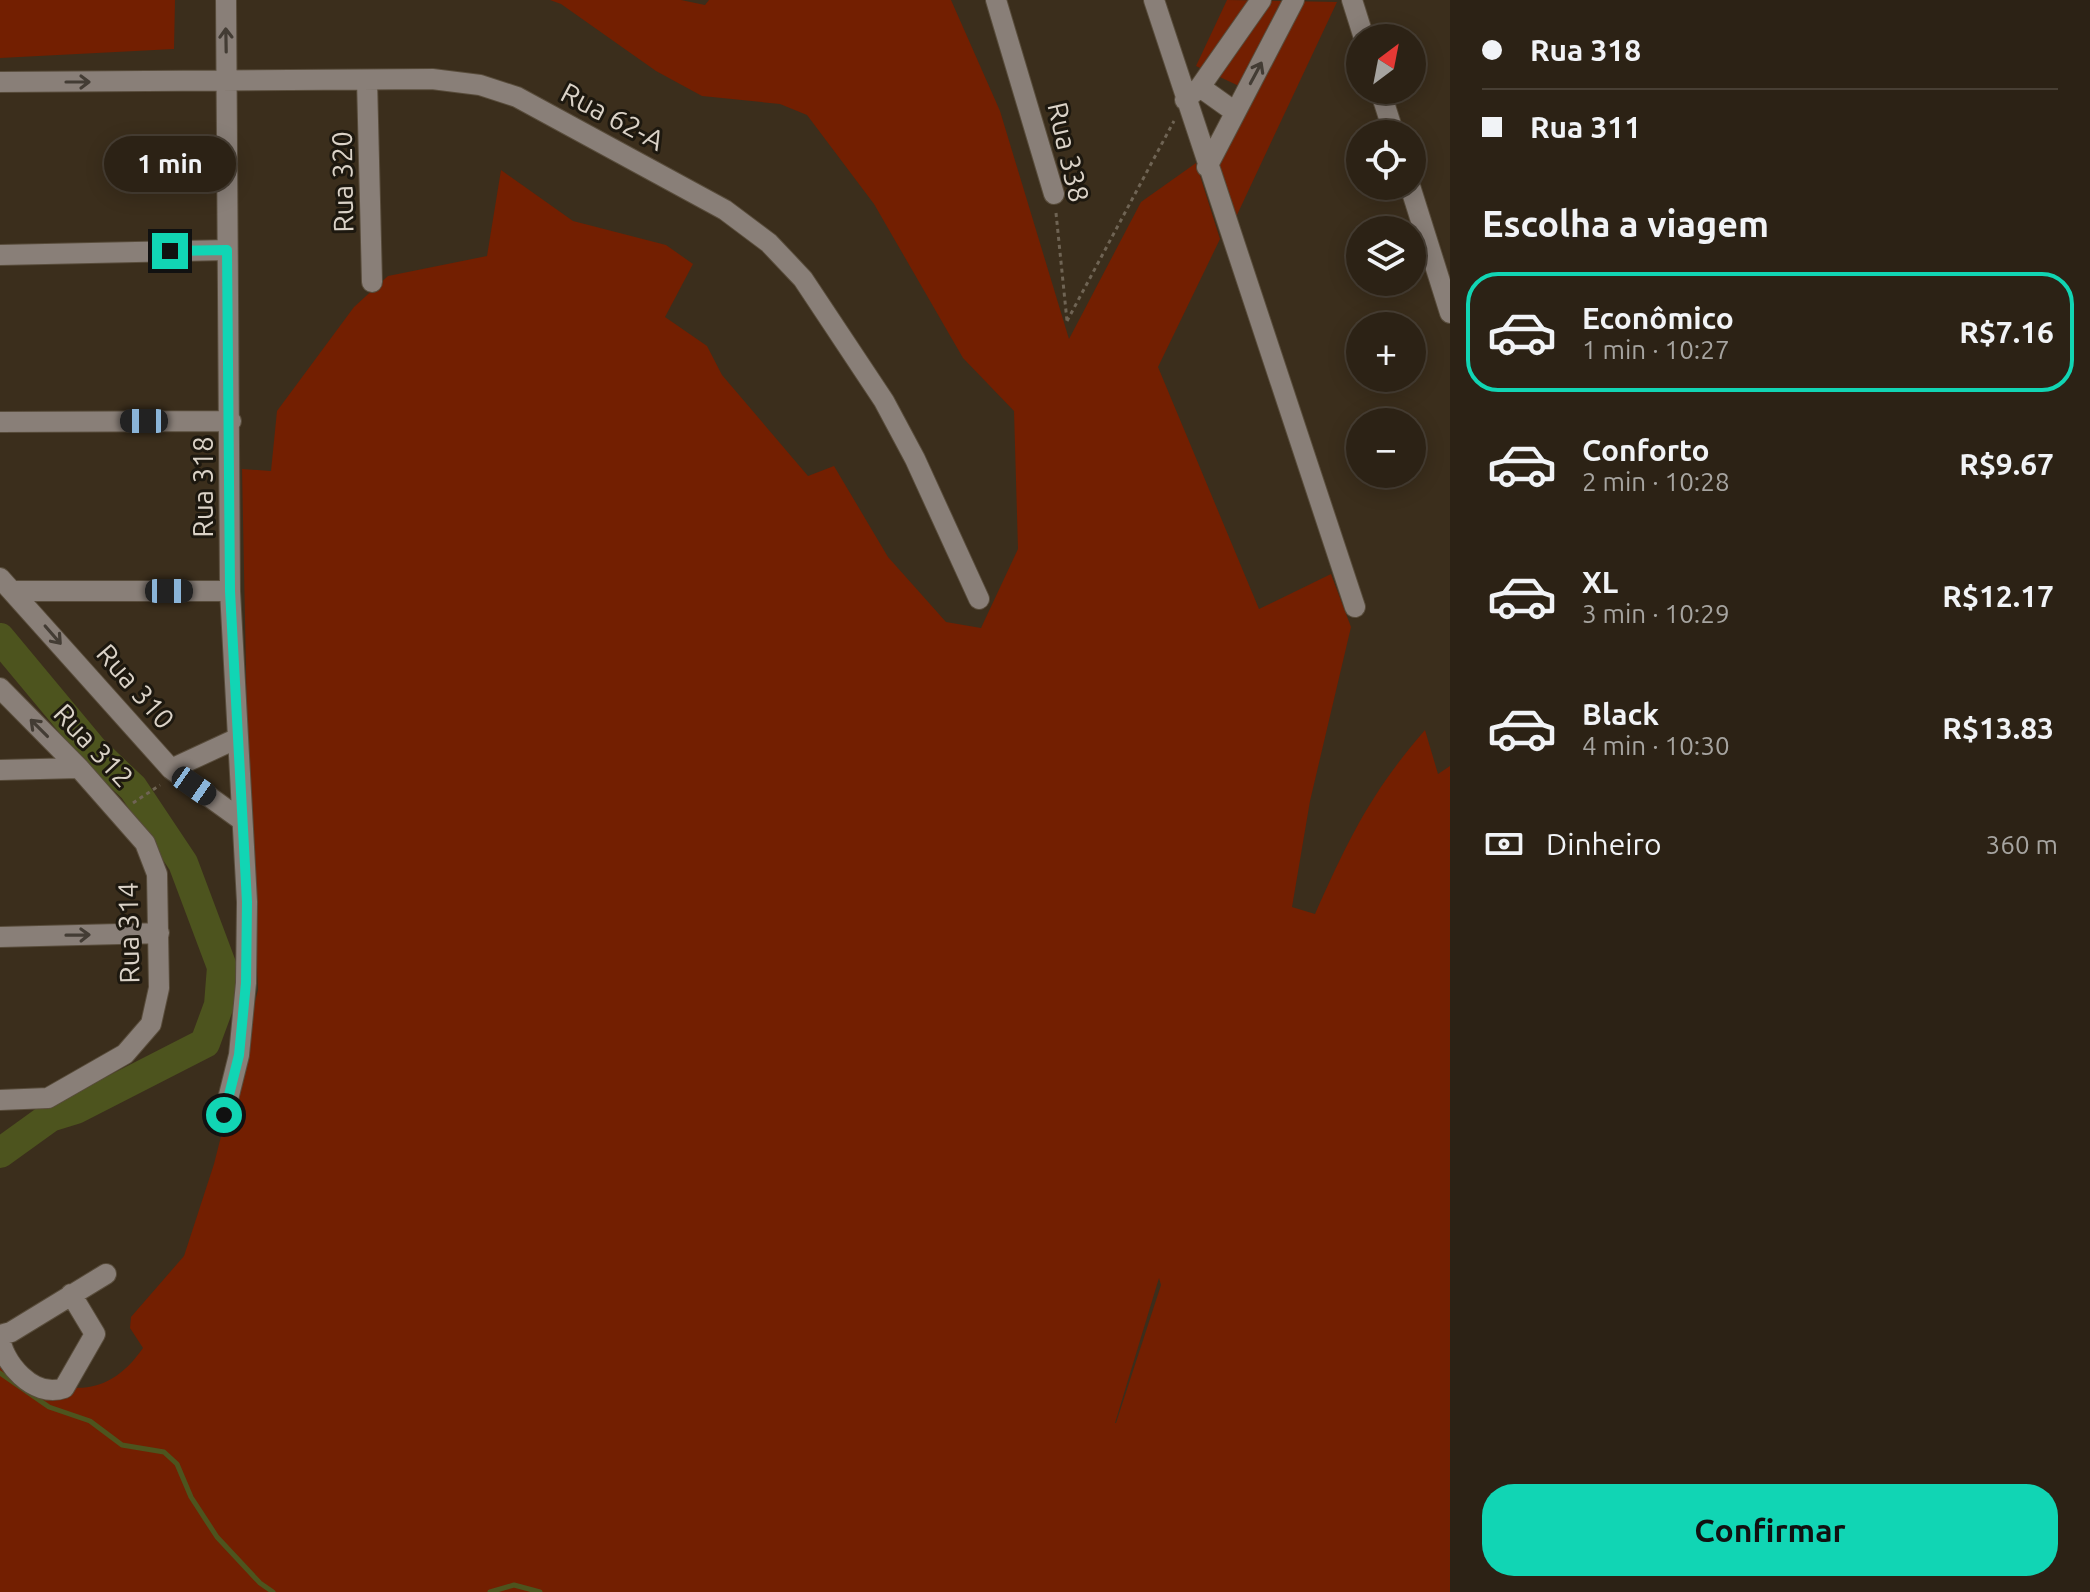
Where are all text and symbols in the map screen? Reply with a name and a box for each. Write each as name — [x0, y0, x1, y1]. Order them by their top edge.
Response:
north arrow — [1346, 24, 1426, 104]
map controls — [1346, 24, 1426, 488]
one-way arrow — [219, 27, 234, 54]
text: Rua 318 — [1530, 33, 1641, 67]
one-way arrow — [1248, 61, 1264, 85]
one-way arrow — [64, 74, 91, 90]
street label: Rua 62-A — [556, 76, 670, 156]
street label: Rua 338 — [1042, 99, 1096, 205]
text: Rua 311 — [1530, 110, 1641, 144]
button: locate — [1346, 120, 1426, 200]
street label: Rua 320 — [326, 131, 358, 233]
callout: 1 min — [104, 135, 236, 191]
text: 1 min — [137, 149, 203, 178]
text: Escolha a viagem — [1482, 203, 1769, 244]
button: layers — [1346, 216, 1426, 296]
route end — [152, 233, 188, 269]
icon: car — [1486, 296, 1558, 368]
text: Econômico — [1582, 301, 1734, 335]
button: + — [1346, 312, 1426, 392]
text: R$7.16 — [1959, 315, 2054, 349]
text: 1 min · 10:27 — [1582, 335, 1730, 364]
button: − — [1346, 408, 1426, 488]
car — [120, 409, 168, 433]
icon: car — [1486, 428, 1558, 500]
text: Conforto — [1582, 433, 1710, 467]
street label: Rua 318 — [187, 436, 218, 538]
text: R$9.67 — [1959, 447, 2054, 481]
text: 2 min · 10:28 — [1582, 467, 1730, 496]
icon: car — [1486, 560, 1558, 632]
text: XL — [1582, 565, 1618, 599]
car — [145, 579, 193, 603]
text: R$12.17 — [1942, 579, 2054, 613]
text: 3 min · 10:29 — [1582, 599, 1730, 628]
one-way arrow — [44, 624, 62, 644]
street label: Rua 310 — [91, 637, 181, 735]
icon: car — [1486, 692, 1558, 764]
street label: Rua 312 — [48, 697, 140, 793]
text: Black — [1582, 697, 1659, 731]
text: R$13.83 — [1942, 711, 2054, 745]
one-way arrow — [30, 719, 49, 738]
text: 4 min · 10:30 — [1582, 731, 1730, 760]
car — [167, 762, 221, 810]
icon: cash — [1482, 822, 1526, 866]
text: Dinheiro — [1546, 827, 1661, 861]
text: 360 m — [1986, 830, 2058, 859]
street label: Rua 314 — [112, 882, 144, 984]
one-way arrow — [64, 927, 91, 943]
route start — [206, 1097, 242, 1133]
button: Confirmar — [1482, 1484, 2058, 1576]

